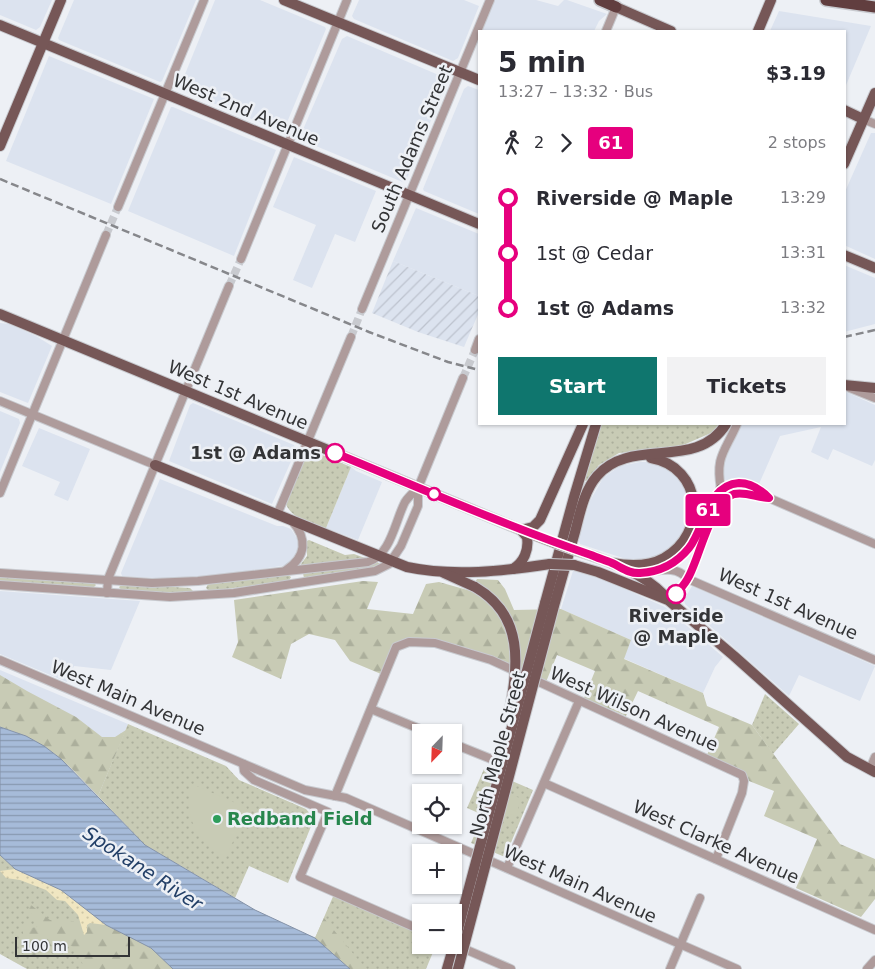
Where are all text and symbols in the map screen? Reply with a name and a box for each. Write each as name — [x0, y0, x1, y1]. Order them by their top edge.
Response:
text: 5 min — [498, 46, 586, 79]
street label: South Adams Street — [367, 62, 456, 236]
text: $3.19 — [766, 62, 826, 84]
street label: West 2nd Avenue — [170, 69, 322, 150]
text: 13:27 – 13:32 · Bus — [498, 82, 653, 101]
icon: walk — [498, 129, 526, 157]
icon: forward — [552, 129, 580, 157]
text: 61 — [598, 132, 623, 153]
text: 2 — [534, 133, 544, 152]
text: 2 stops — [768, 133, 826, 152]
text: Riverside @ Maple — [536, 187, 733, 209]
text: 13:29 — [780, 188, 826, 207]
text: 1st @ Cedar — [536, 242, 653, 264]
text: 13:31 — [780, 243, 826, 262]
text: 1st @ Adams — [536, 297, 674, 319]
text: 13:32 — [780, 298, 826, 317]
street label: West 1st Avenue — [165, 355, 312, 434]
button: Start — [498, 357, 657, 415]
button: Tickets — [667, 357, 826, 415]
place label: 1st @ Adams — [190, 442, 321, 463]
marker: 1st @ Adams — [325, 443, 345, 463]
unlabelled marker — [427, 487, 441, 501]
line badge: 61 — [686, 494, 730, 526]
text: 61 — [695, 499, 721, 520]
street label: West 1st Avenue — [715, 563, 861, 644]
marker: Riverside @ Maple — [666, 584, 686, 604]
place label: Riverside @ Maple — [629, 605, 723, 647]
street label: West Main Avenue — [48, 656, 208, 740]
street label: West Wilson Avenue — [547, 662, 722, 755]
street label: North Maple Street — [465, 669, 530, 839]
north arrow — [412, 724, 462, 774]
map controls — [412, 724, 462, 954]
button: locate — [412, 784, 462, 834]
street label: West Clarke Avenue — [630, 795, 802, 888]
place label: Redband Field — [227, 808, 373, 829]
marker: Redband Field — [211, 813, 223, 825]
water label: Spokane River — [79, 821, 208, 915]
street label: West Main Avenue — [500, 840, 660, 927]
button: + — [412, 844, 462, 894]
button: − — [412, 904, 462, 954]
scale bar — [15, 934, 130, 957]
text: 100 m — [22, 938, 67, 954]

